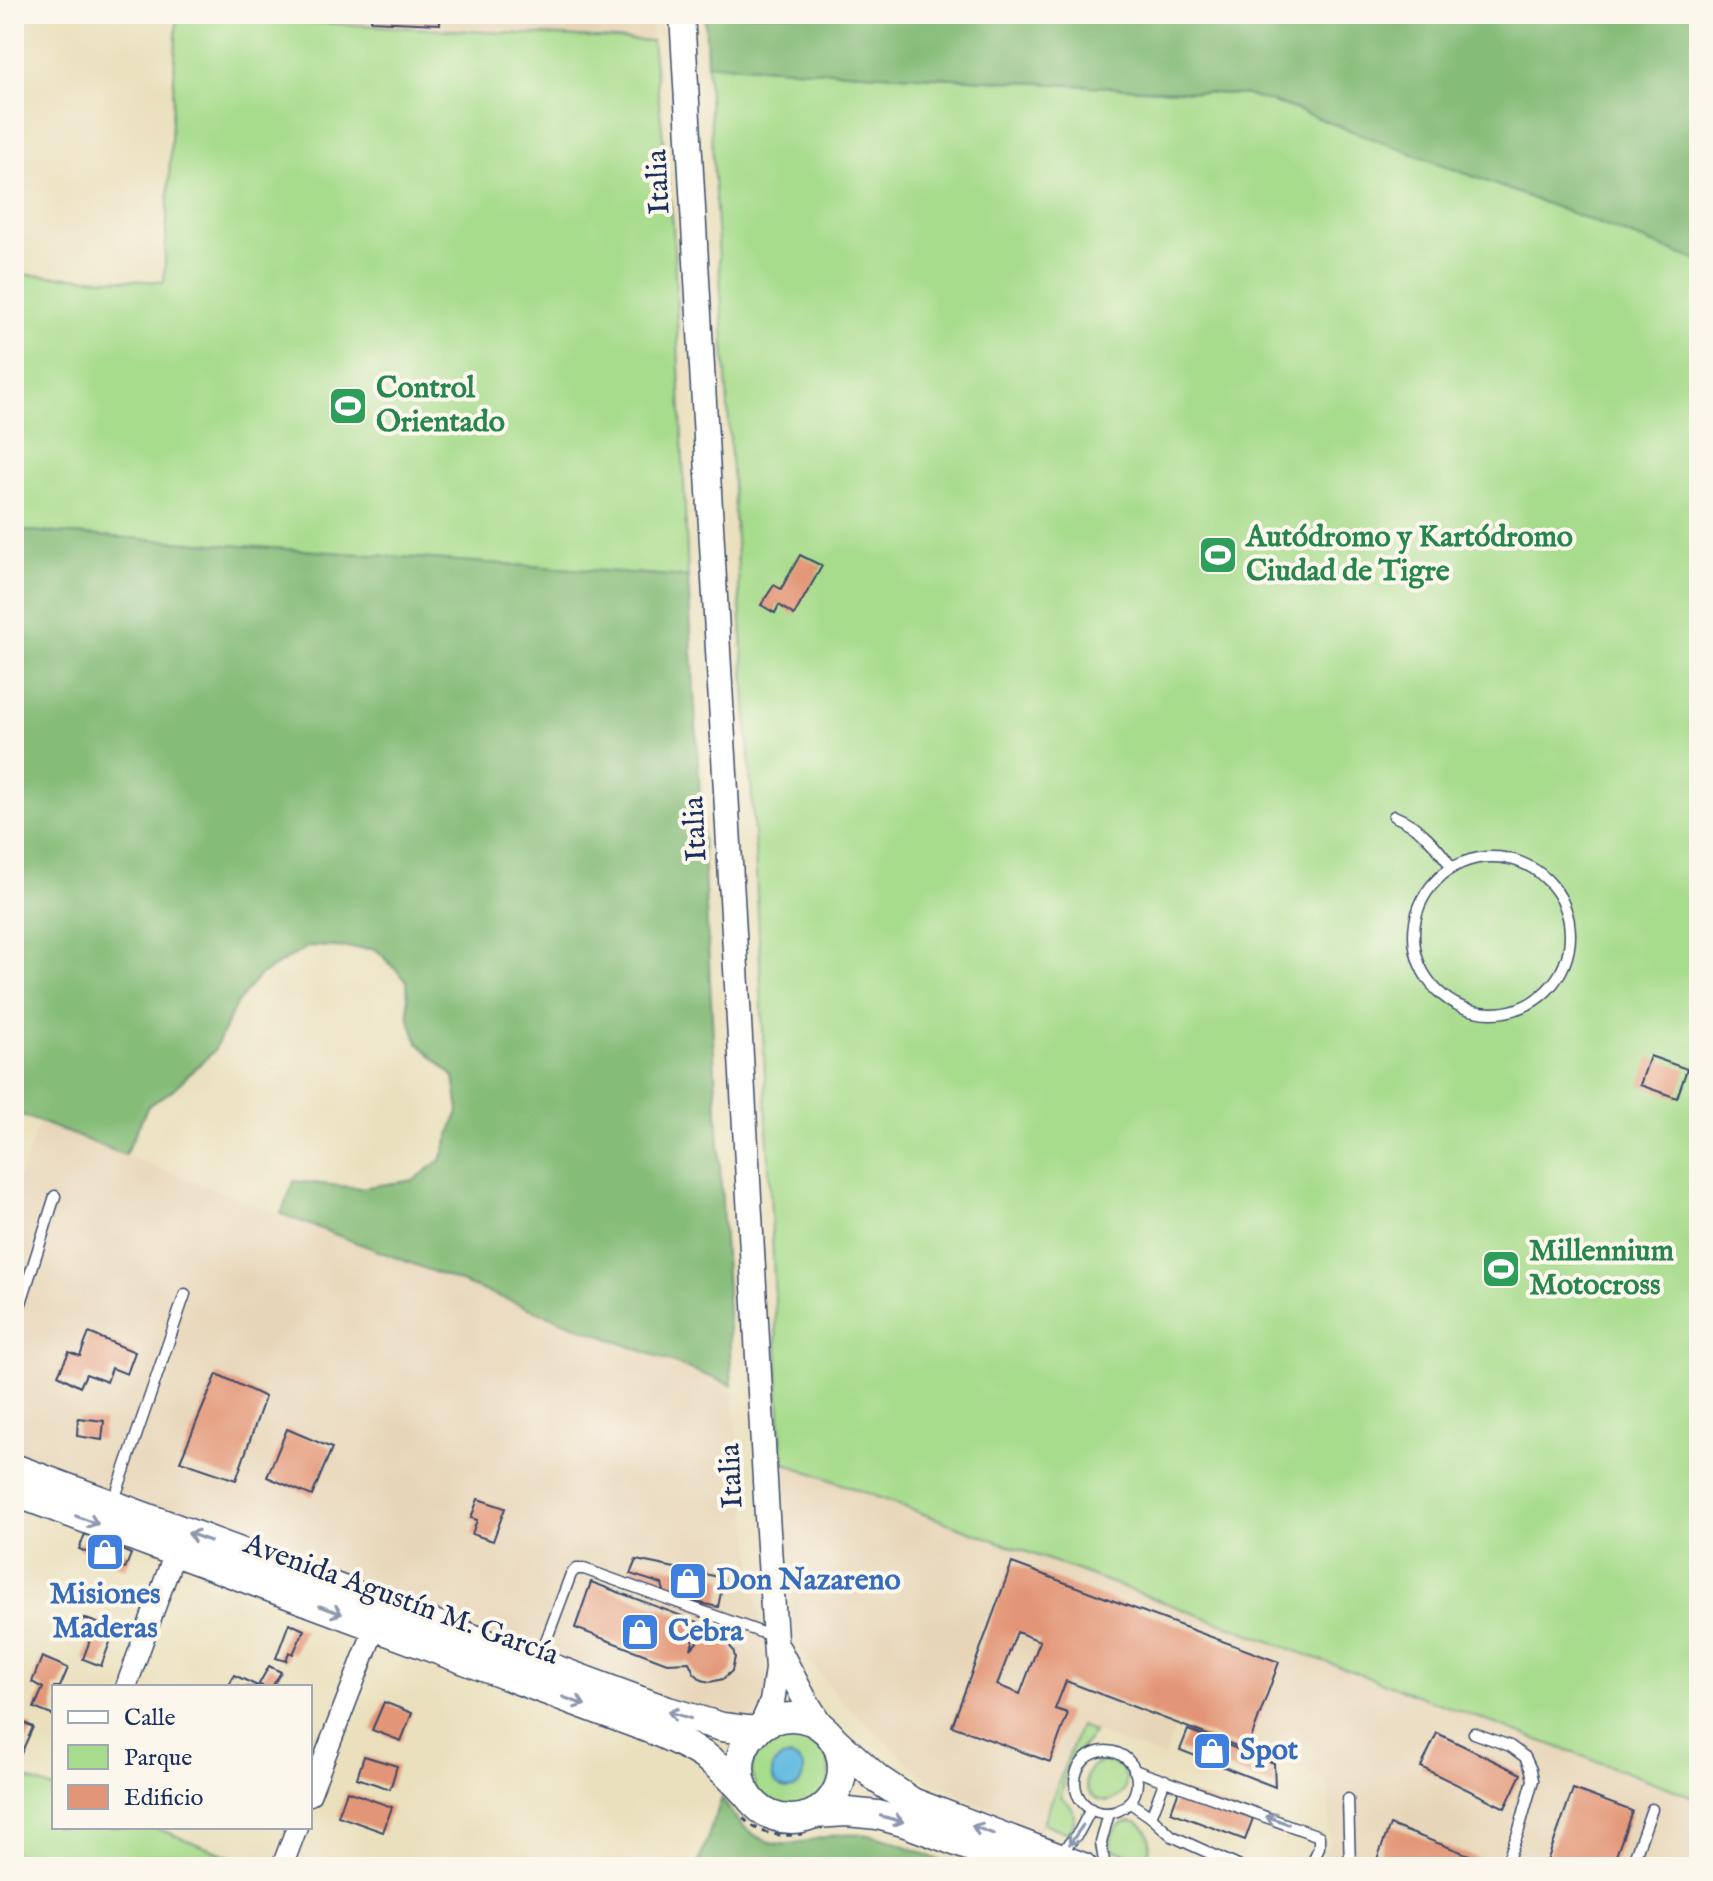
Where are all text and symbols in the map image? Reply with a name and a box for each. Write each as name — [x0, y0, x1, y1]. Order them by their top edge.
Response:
street label: Italia — [638, 148, 680, 216]
place label: Control Orientado — [376, 370, 505, 442]
sports icon: Control Orientado — [327, 385, 369, 427]
place label: Autódromo y Kartódromo Ciudad de Tigre — [1245, 519, 1573, 591]
sports icon: Autódromo y Kartódromo Ciudad de Tigre — [1197, 534, 1239, 576]
street label: Italia — [675, 795, 717, 863]
place label: Millennium Motocross — [1529, 1233, 1674, 1305]
sports icon: Millennium Motocross — [1480, 1248, 1522, 1290]
street label: Italia — [711, 1442, 753, 1510]
one-way arrow — [74, 1514, 99, 1528]
street label: Avenida Agustín M. García — [237, 1525, 564, 1675]
one-way arrow — [187, 1529, 211, 1543]
shop icon: Misiones Maderas — [84, 1531, 126, 1573]
shop icon: Don Nazareno — [667, 1560, 709, 1602]
place label: Don Nazareno — [716, 1562, 901, 1600]
place label: Misiones Maderas — [49, 1576, 161, 1648]
one-way arrow — [318, 1604, 343, 1619]
shop icon: Cebra — [619, 1611, 661, 1653]
place label: Cebra — [668, 1613, 744, 1651]
legend — [52, 1685, 312, 1829]
one-way arrow — [561, 1695, 586, 1709]
text: Calle — [124, 1703, 176, 1734]
one-way arrow — [666, 1706, 691, 1721]
shop icon: Spot — [1191, 1730, 1233, 1772]
place label: Spot — [1240, 1732, 1299, 1770]
text: Parque — [124, 1743, 192, 1774]
text: Edificio — [124, 1783, 203, 1814]
one-way arrow — [1264, 1812, 1289, 1827]
one-way arrow — [878, 1813, 904, 1828]
one-way arrow — [971, 1822, 996, 1836]
one-way arrow — [1068, 1823, 1084, 1845]

